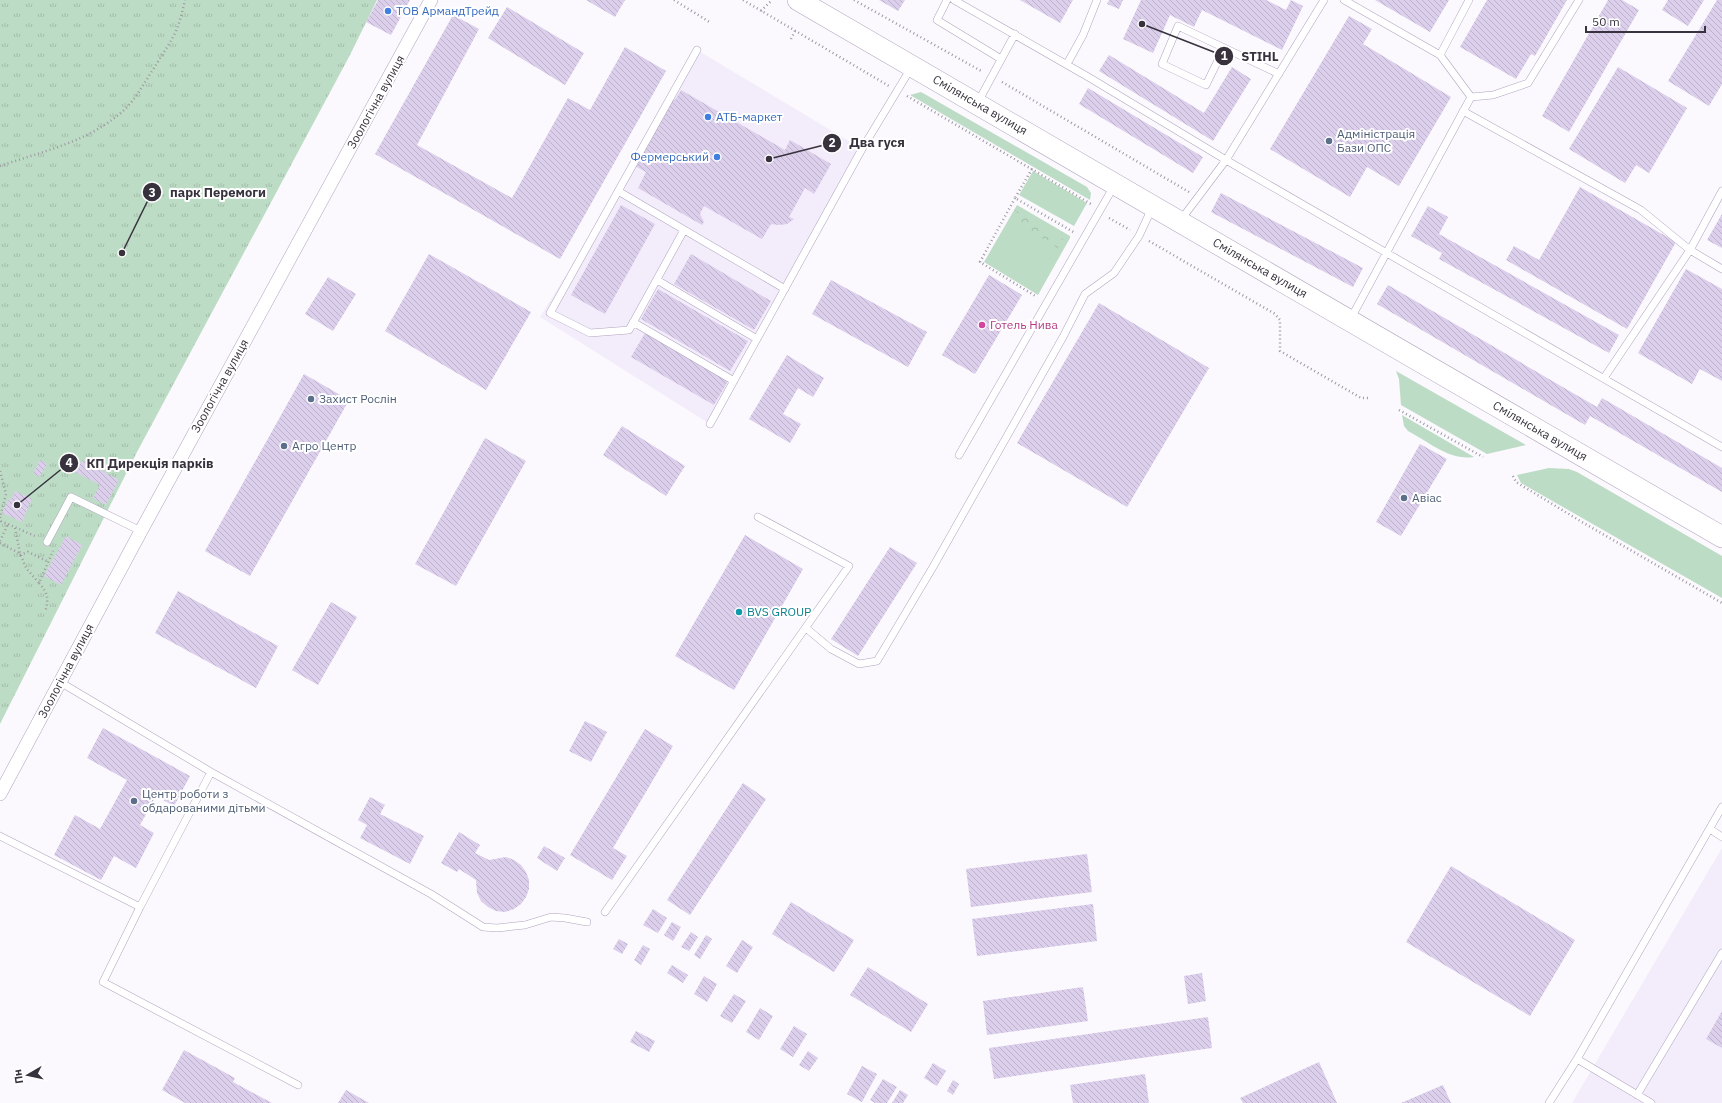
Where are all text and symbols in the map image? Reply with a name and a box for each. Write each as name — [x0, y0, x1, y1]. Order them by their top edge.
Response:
place label: ТОВ АрмандТрейд — [396, 3, 499, 18]
marker: ТОВ АрмандТрейд — [383, 6, 393, 16]
scale bar — [1586, 8, 1705, 34]
text: 50 m — [1592, 14, 1620, 29]
callout: STIHL — [1214, 43, 1287, 68]
text: 1 — [1220, 48, 1228, 63]
text: STIHL — [1241, 48, 1279, 65]
street label: Зоологічна вулиця — [344, 52, 408, 151]
street label: Смілянська вулиця — [930, 71, 1030, 138]
place label: АТБ-маркет — [716, 109, 783, 124]
marker: АТБ-маркет — [703, 112, 713, 122]
place label: Адміністрація Бази ОПС — [1337, 126, 1415, 155]
callout: Два гуся — [822, 130, 913, 155]
text: Два гуся — [849, 134, 905, 151]
text: 2 — [828, 135, 836, 150]
marker: Адміністрація Бази ОПС — [1324, 136, 1334, 146]
place label: Фермерський — [630, 149, 709, 164]
marker: Фермерський — [712, 152, 722, 162]
callout: парк Перемоги — [142, 180, 274, 205]
text: парк Перемоги — [170, 184, 266, 201]
text: 3 — [148, 185, 156, 200]
street label: Смілянська вулиця — [1210, 234, 1310, 301]
place label: Готель Нива — [990, 317, 1058, 332]
marker: Готель Нива — [977, 320, 987, 330]
street label: Зоологічна вулиця — [188, 336, 252, 435]
place label: Захист Рослін — [319, 391, 397, 406]
marker: Захист Рослін — [306, 394, 316, 404]
street label: Смілянська вулиця — [1490, 397, 1590, 464]
place label: Агро Центр — [292, 438, 356, 453]
marker: Агро Центр — [279, 441, 289, 451]
callout: КП Дирекція парків — [59, 451, 222, 476]
text: 4 — [65, 455, 73, 470]
text: КП Дирекція парків — [86, 455, 214, 472]
place label: Авіас — [1412, 490, 1442, 505]
marker: Авіас — [1399, 493, 1409, 503]
place label: BVS GROUP — [747, 604, 811, 619]
marker: BVS GROUP — [734, 607, 744, 617]
street label: Зоологічна вулиця — [34, 621, 97, 721]
place label: Центр роботи з обдарованими дітьми — [142, 786, 266, 815]
marker: Центр роботи з обдарованими дітьми — [129, 796, 139, 806]
north arrow — [8, 1055, 48, 1095]
text: Пн — [10, 1068, 26, 1085]

